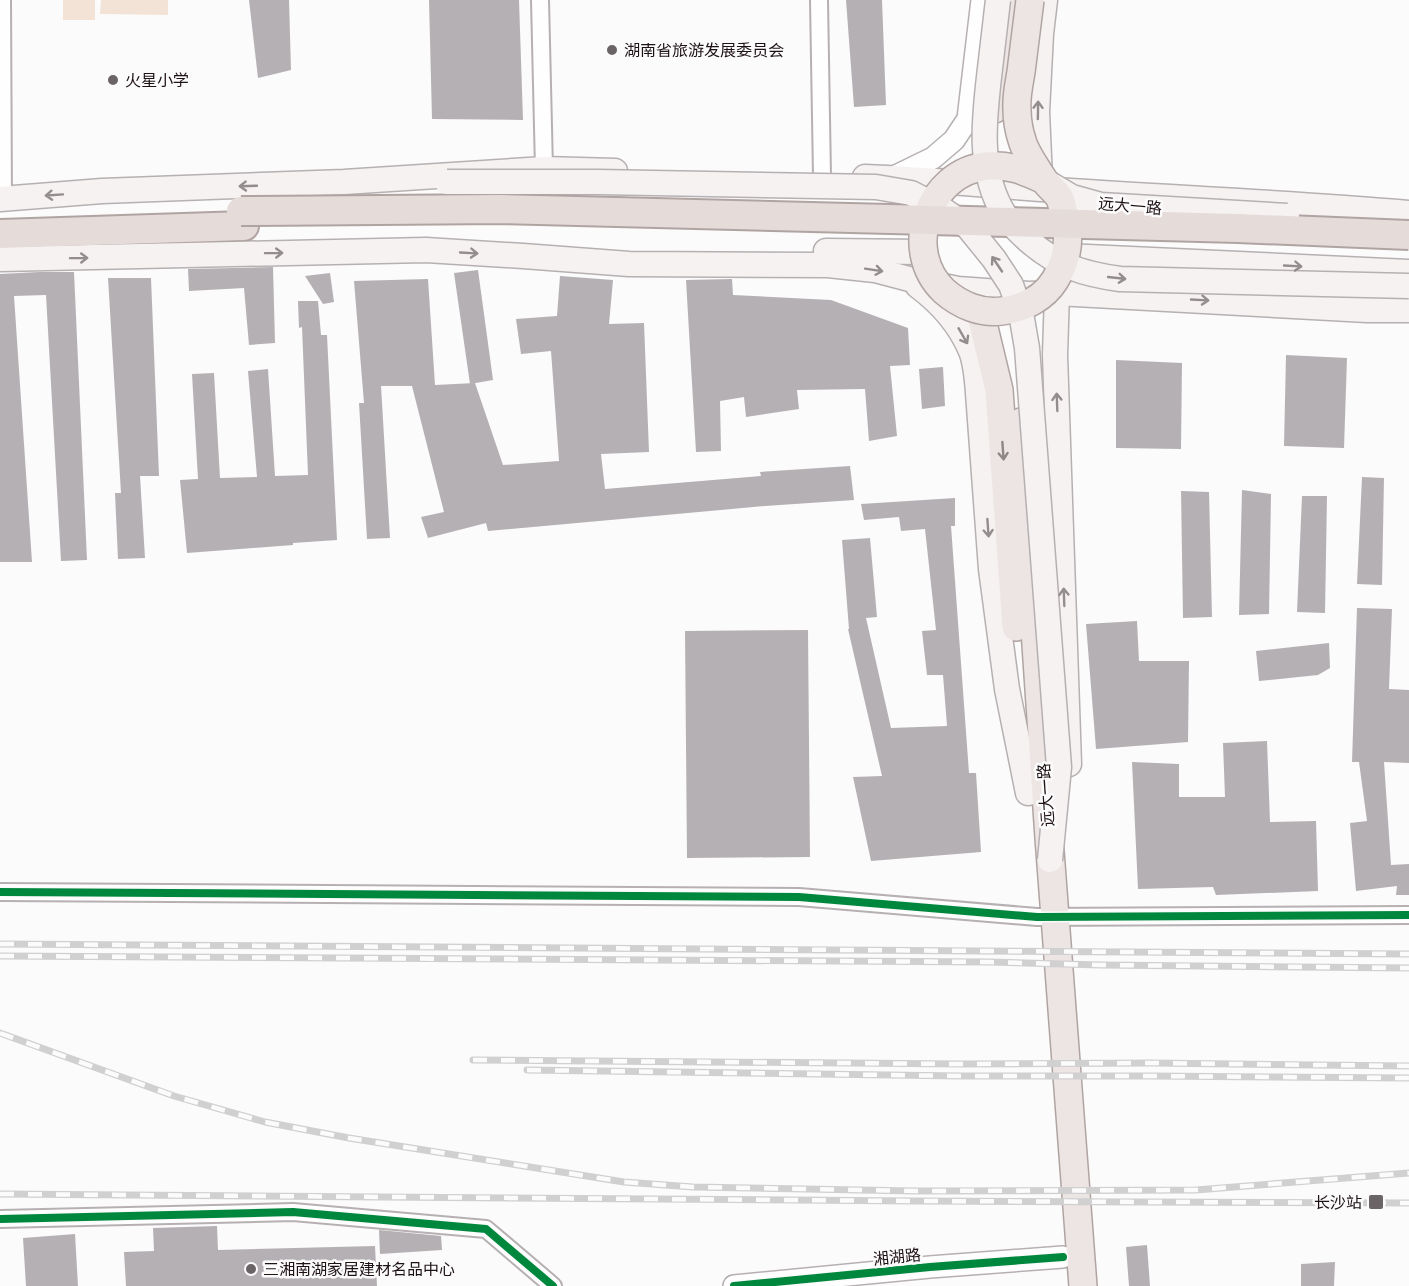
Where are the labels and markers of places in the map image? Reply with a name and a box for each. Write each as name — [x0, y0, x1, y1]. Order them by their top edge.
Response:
place label: 湖南省旅游发展委员会 — [624, 40, 784, 61]
marker: 湖南省旅游发展委员会 — [605, 43, 619, 57]
place label: 火星小学 — [125, 70, 189, 91]
marker: 火星小学 — [106, 73, 120, 87]
place label: 长沙站 — [1314, 1192, 1362, 1213]
marker: 长沙站 — [1367, 1193, 1385, 1211]
place label: 三湘南湖家居建材名品中心 — [263, 1259, 455, 1280]
marker: 三湘南湖家居建材名品中心 — [244, 1262, 258, 1276]

